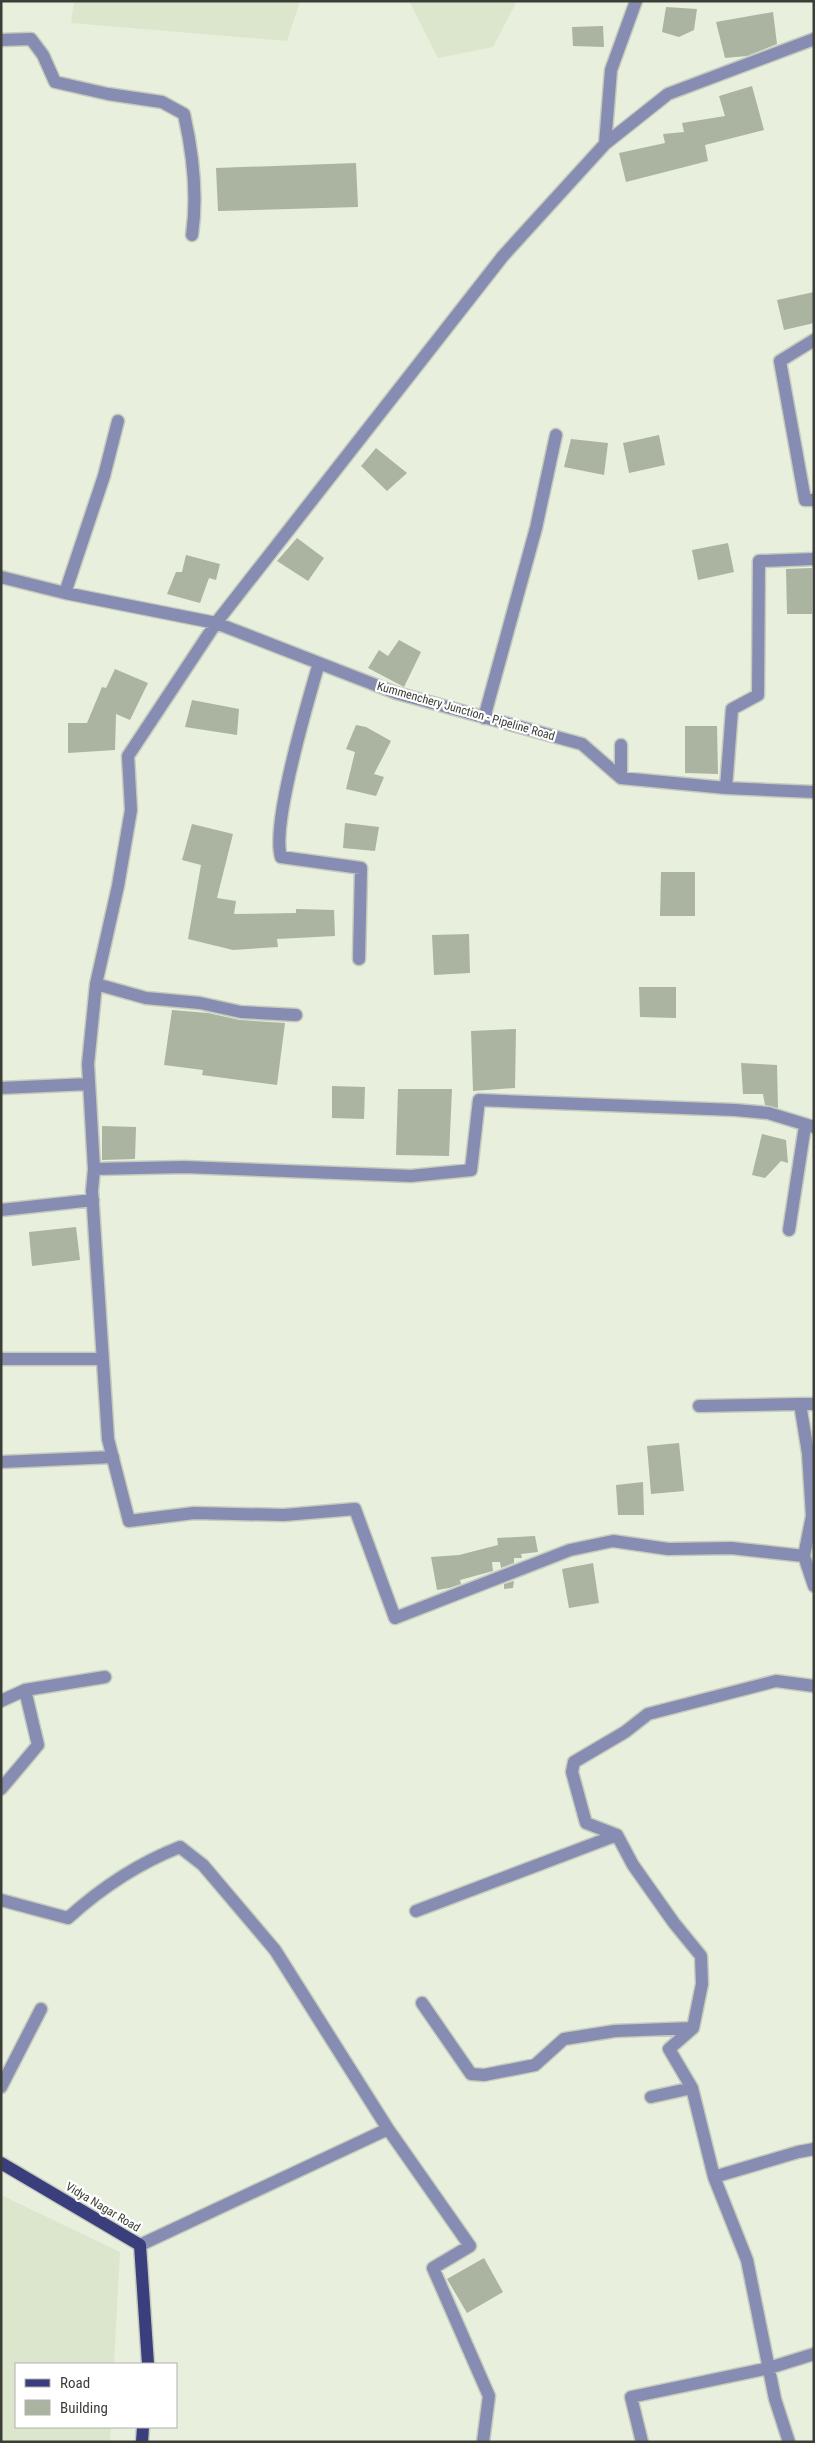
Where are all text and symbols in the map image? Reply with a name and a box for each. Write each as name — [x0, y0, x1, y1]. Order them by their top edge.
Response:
street label: Kummenchery Junction - Pipeline Road — [375, 679, 557, 743]
street label: Vidya Nagar Road — [63, 2179, 143, 2235]
legend — [15, 2363, 178, 2428]
text: Road — [60, 2374, 90, 2392]
text: Building — [60, 2399, 108, 2417]

